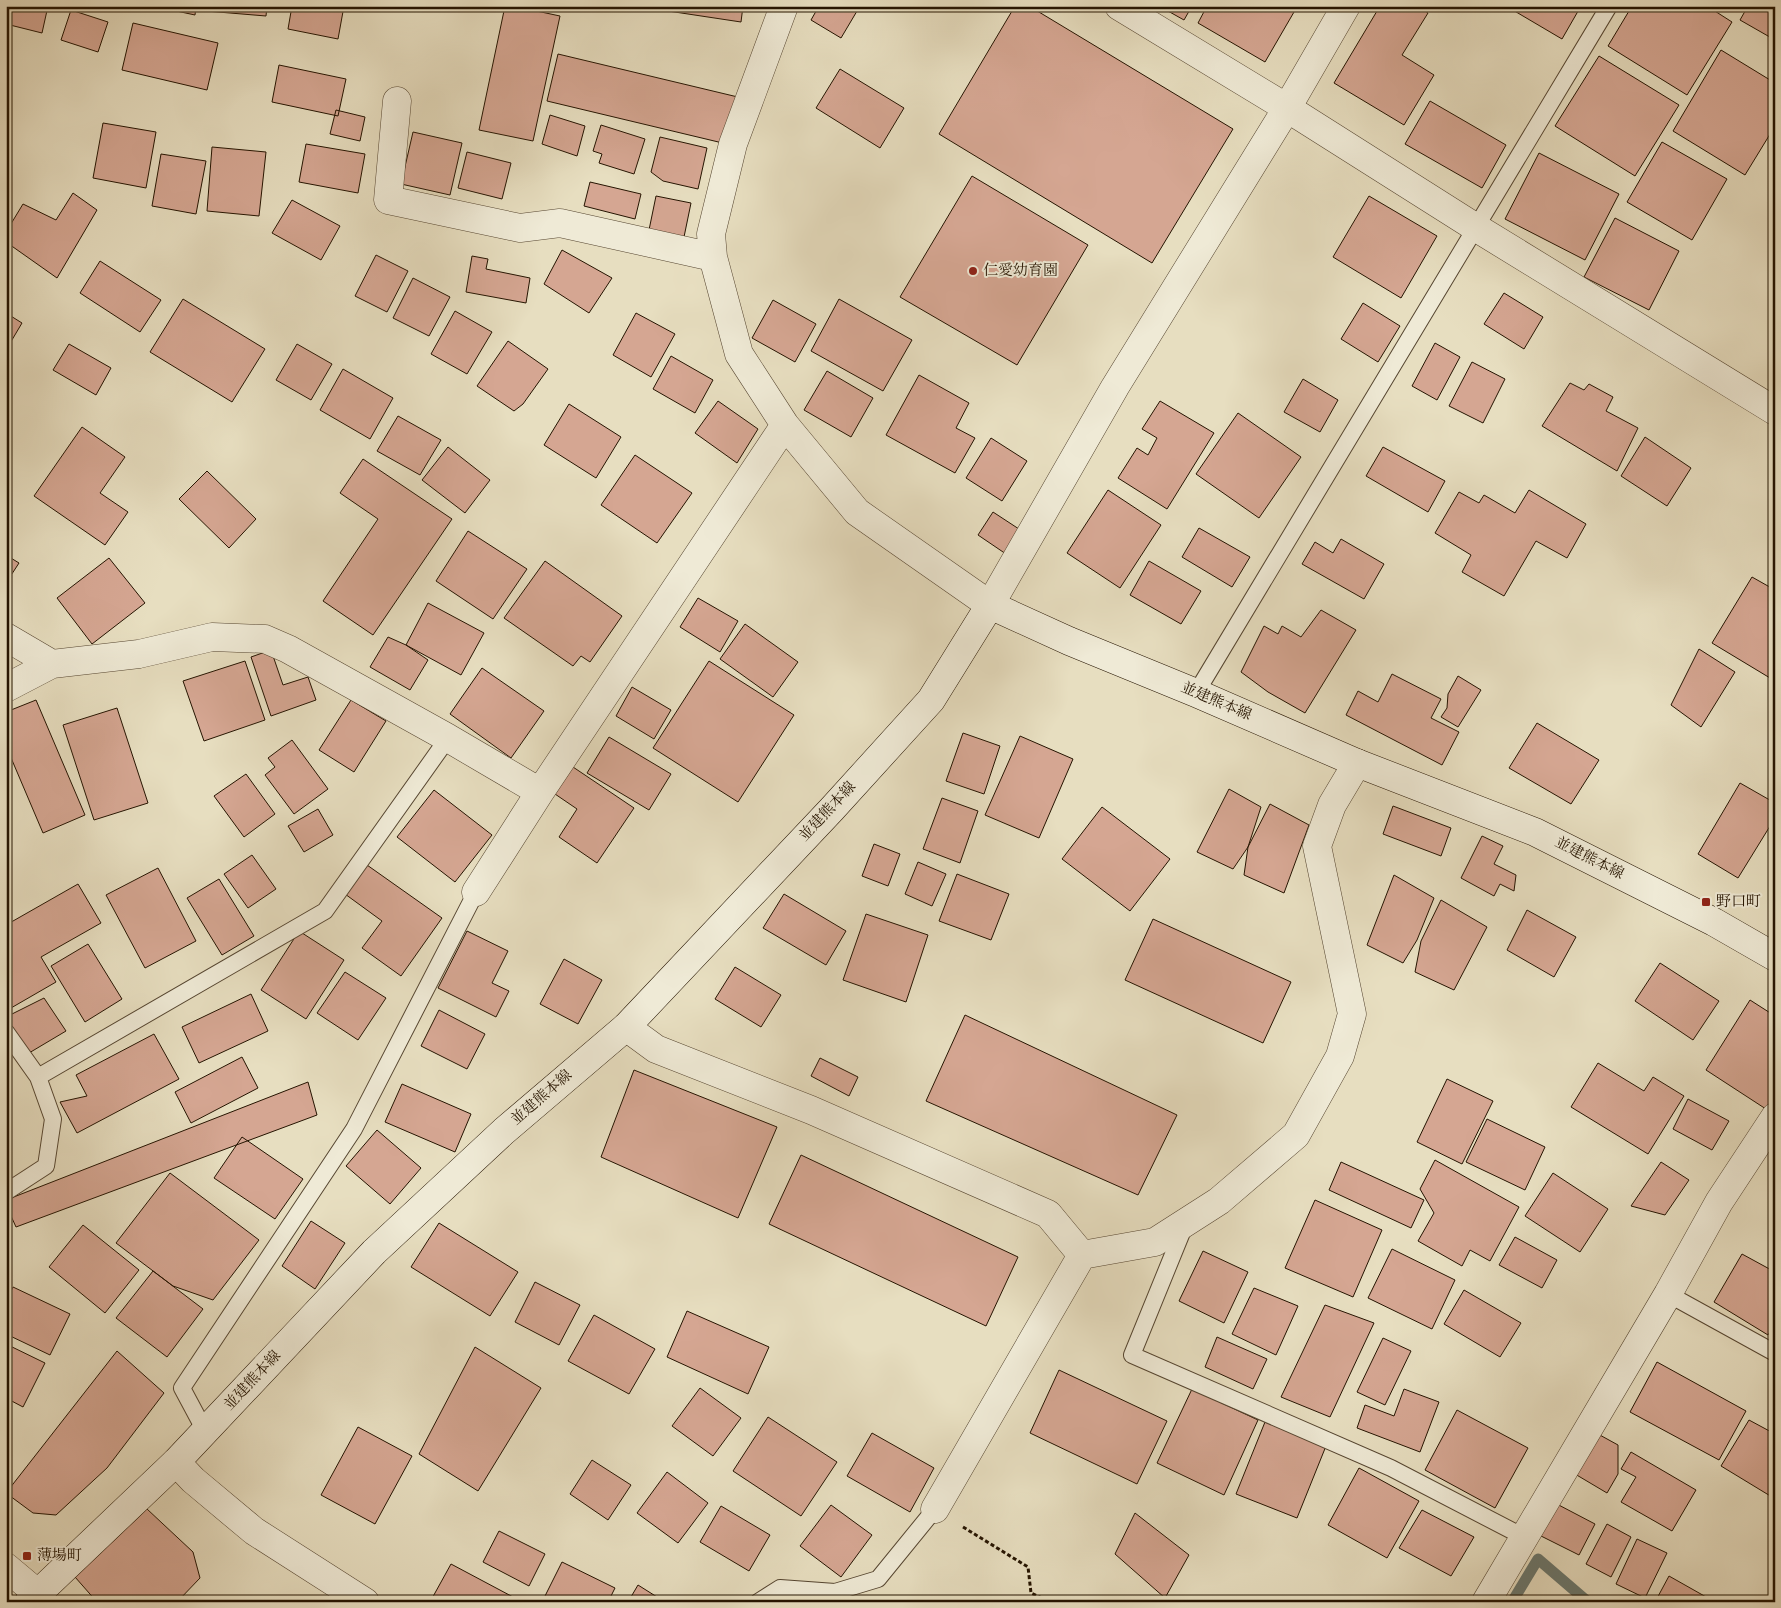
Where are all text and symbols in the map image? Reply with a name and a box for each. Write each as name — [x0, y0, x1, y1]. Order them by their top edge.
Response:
place label: 仁愛幼育園 — [983, 261, 1058, 282]
marker: 仁愛幼育園 — [967, 265, 979, 277]
street label: 並建熊本線 — [1177, 678, 1255, 726]
street label: 並建熊本線 — [795, 777, 861, 847]
street label: 並建熊本線 — [1551, 833, 1627, 885]
place label: 野口町 — [1716, 892, 1761, 913]
marker: 野口町 — [1700, 896, 1712, 908]
street label: 並建熊本線 — [507, 1065, 577, 1131]
street label: 並建熊本線 — [220, 1346, 286, 1416]
place label: 薄場町 — [37, 1546, 82, 1567]
marker: 薄場町 — [21, 1550, 33, 1562]

